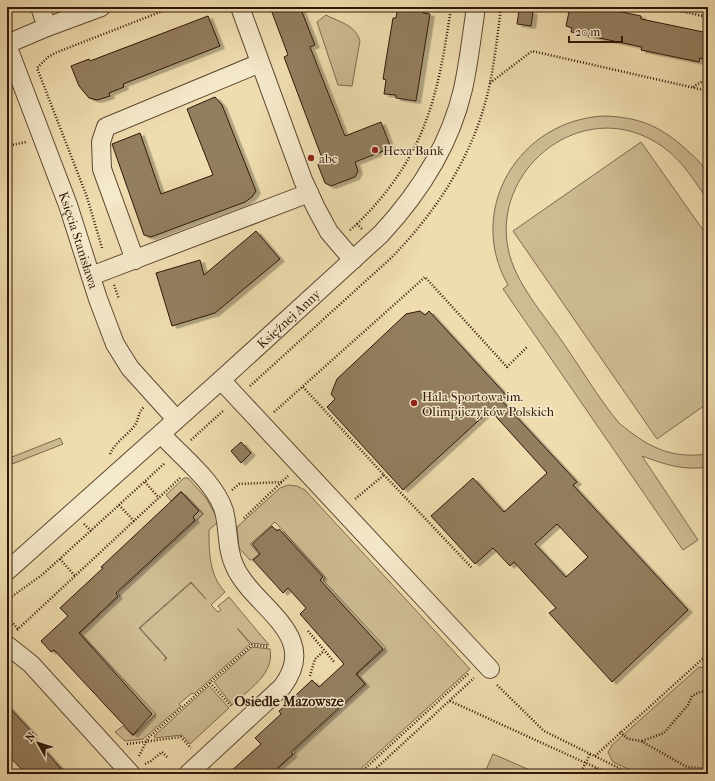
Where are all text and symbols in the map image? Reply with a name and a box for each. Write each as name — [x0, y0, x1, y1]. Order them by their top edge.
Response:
scale bar — [569, 18, 622, 44]
text: 20 m — [575, 25, 600, 39]
place label: Hexa Bank — [383, 143, 444, 158]
marker: Hexa Bank — [370, 145, 380, 155]
place label: abc — [319, 151, 338, 166]
marker: abc — [306, 153, 316, 163]
street label: Księcia Stanisława — [56, 190, 102, 292]
street label: Księżnej Anny — [254, 286, 324, 352]
place label: Hala Sportowa im. Olimpijczyków Polskich — [422, 389, 555, 419]
marker: Hala Sportowa im. Olimpijczyków Polskich — [409, 398, 419, 408]
district label: Osiedle Mazowsze — [234, 693, 344, 710]
north arrow — [18, 723, 58, 763]
text: N — [23, 729, 39, 744]

